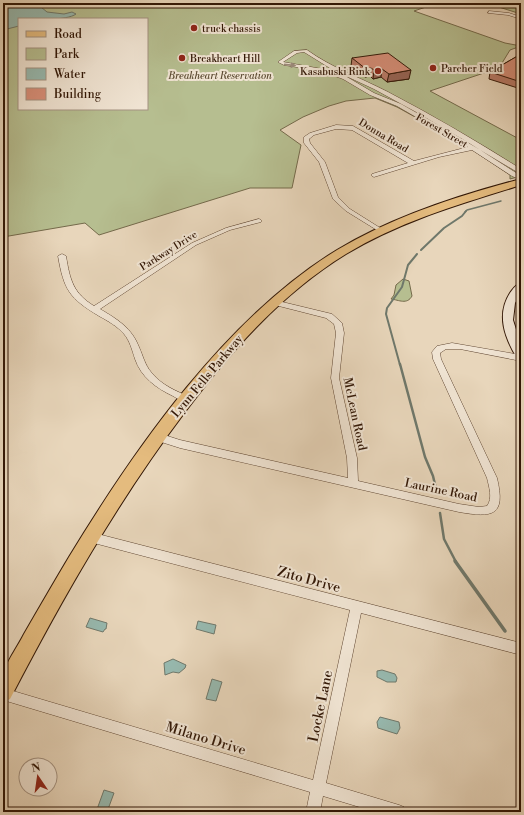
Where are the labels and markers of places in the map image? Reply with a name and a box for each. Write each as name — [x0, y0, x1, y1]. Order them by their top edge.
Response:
marker: truck chassis — [189, 23, 199, 33]
place label: truck chassis — [202, 23, 261, 35]
marker: Breakheart Hill — [177, 53, 187, 63]
place label: Breakheart Hill — [189, 53, 260, 65]
marker: Parcher Field — [428, 63, 438, 73]
place label: Parcher Field — [441, 63, 503, 75]
place label: Kasabuski Rink — [300, 66, 371, 78]
marker: Kasabuski Rink — [373, 66, 383, 76]

